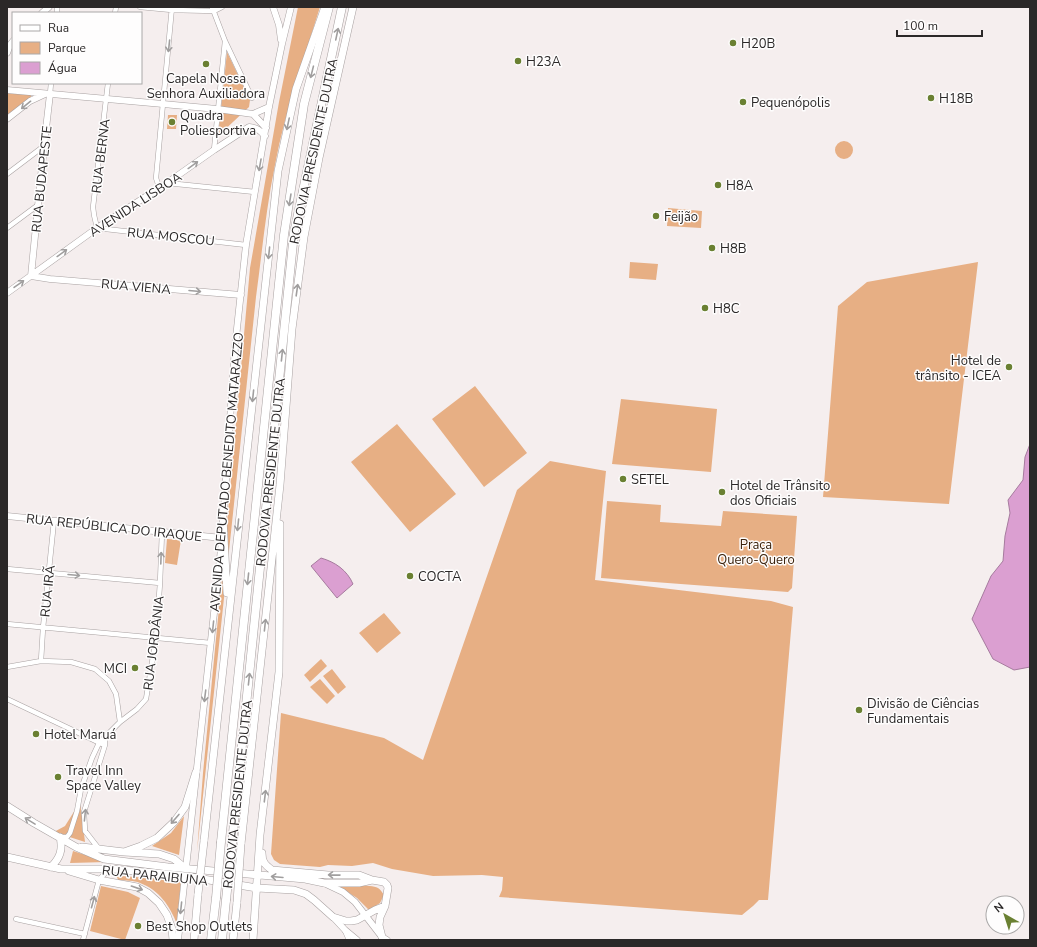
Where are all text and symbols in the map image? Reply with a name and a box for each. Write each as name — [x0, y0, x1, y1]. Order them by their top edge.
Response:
legend — [12, 12, 142, 84]
scale bar — [897, 12, 982, 38]
text: 100 m — [903, 18, 938, 34]
text: Rua — [48, 20, 69, 36]
one-way arrow — [333, 28, 341, 41]
place label: H20B — [741, 35, 775, 53]
marker: H20B — [728, 38, 738, 48]
one-way arrow — [165, 39, 172, 52]
text: Parque — [48, 40, 86, 56]
place label: H23A — [526, 53, 561, 71]
street label: RODOVIA PRESIDENTE DUTRA — [285, 56, 343, 246]
marker: H23A — [513, 56, 523, 66]
marker: Capela Nossa Senhora Auxiliadora — [201, 59, 211, 69]
text: Água — [48, 60, 77, 76]
one-way arrow — [308, 65, 315, 78]
place label: Capela Nossa Senhora Auxiliadora — [147, 70, 265, 103]
place label: H18B — [939, 90, 973, 108]
marker: H18B — [926, 93, 936, 103]
place label: Pequenópolis — [751, 94, 830, 112]
marker: Pequenópolis — [738, 97, 748, 107]
one-way arrow — [20, 100, 31, 109]
place label: Quadra Poliesportiva — [180, 107, 256, 140]
street label: RUA BERNA — [87, 117, 115, 194]
marker: Quadra Poliesportiva — [167, 117, 177, 127]
one-way arrow — [284, 117, 292, 130]
street label: RUA BUDAPESTE — [27, 125, 57, 233]
one-way arrow — [256, 158, 264, 171]
one-way arrow — [187, 161, 198, 169]
street label: AVENIDA LISBOA — [86, 168, 186, 242]
place label: H8A — [726, 177, 754, 195]
marker: H8A — [713, 180, 723, 190]
one-way arrow — [285, 193, 293, 206]
place label: Feijão — [664, 208, 698, 226]
marker: Feijão — [651, 211, 661, 221]
street label: RUA MOSCOU — [126, 223, 216, 251]
place label: H8B — [720, 240, 746, 258]
marker: H8B — [707, 243, 717, 253]
one-way arrow — [265, 246, 273, 259]
one-way arrow — [57, 249, 68, 257]
street label: RUA VIENA — [100, 275, 172, 299]
one-way arrow — [13, 280, 24, 288]
one-way arrow — [293, 284, 301, 297]
one-way arrow — [188, 288, 201, 295]
place label: H8C — [713, 300, 740, 318]
marker: H8C — [700, 303, 710, 313]
street label: AVENIDA DEPUTADO BENEDITO MATARAZZO — [206, 331, 248, 613]
one-way arrow — [278, 349, 285, 362]
place label: Hotel de trânsito - ICEA — [915, 352, 1002, 385]
marker: Hotel de trânsito - ICEA — [1004, 362, 1014, 372]
street label: RODOVIA PRESIDENTE DUTRA — [252, 376, 290, 567]
one-way arrow — [249, 389, 257, 402]
place label: SETEL — [631, 471, 669, 489]
marker: SETEL — [618, 474, 628, 484]
place label: Hotel de Trânsito dos Oficiais — [730, 477, 830, 510]
marker: Hotel de Trânsito dos Oficiais — [717, 487, 727, 497]
street label: RUA REPÚBLICA DO IRAQUE — [25, 509, 203, 546]
one-way arrow — [234, 518, 242, 531]
park label: Praça Quero-Quero — [717, 536, 795, 569]
one-way arrow — [157, 552, 165, 565]
street label: RUA IRÃ — [36, 564, 60, 618]
place label: COCTA — [418, 568, 462, 586]
marker: COCTA — [405, 571, 415, 581]
one-way arrow — [67, 572, 80, 579]
one-way arrow — [245, 573, 252, 586]
street label: RUA JORDÂNIA — [138, 594, 169, 691]
one-way arrow — [261, 619, 269, 632]
one-way arrow — [209, 620, 217, 633]
place label: MCI — [104, 660, 127, 678]
marker: MCI — [130, 663, 140, 673]
one-way arrow — [245, 673, 252, 686]
one-way arrow — [201, 689, 209, 702]
place label: Divisão de Ciências Fundamentais — [867, 695, 979, 728]
street label: RODOVIA PRESIDENTE DUTRA — [219, 698, 257, 889]
marker: Divisão de Ciências Fundamentais — [854, 705, 864, 715]
place label: Hotel Maruá — [44, 726, 117, 744]
marker: Hotel Maruá — [31, 729, 41, 739]
place label: Travel Inn Space Valley — [66, 762, 141, 795]
marker: Travel Inn Space Valley — [53, 772, 63, 782]
one-way arrow — [261, 790, 268, 803]
one-way arrow — [81, 809, 88, 822]
one-way arrow — [171, 814, 180, 825]
one-way arrow — [24, 816, 36, 824]
street label: RUA PARAIBUNA — [101, 861, 209, 891]
one-way arrow — [328, 871, 341, 879]
one-way arrow — [271, 873, 284, 881]
one-way arrow — [131, 885, 143, 893]
north arrow — [985, 895, 1025, 935]
one-way arrow — [90, 896, 97, 909]
text: N — [991, 899, 1007, 916]
one-way arrow — [177, 901, 185, 914]
place label: Best Shop Outlets — [146, 918, 253, 936]
marker: Best Shop Outlets — [133, 921, 143, 931]

